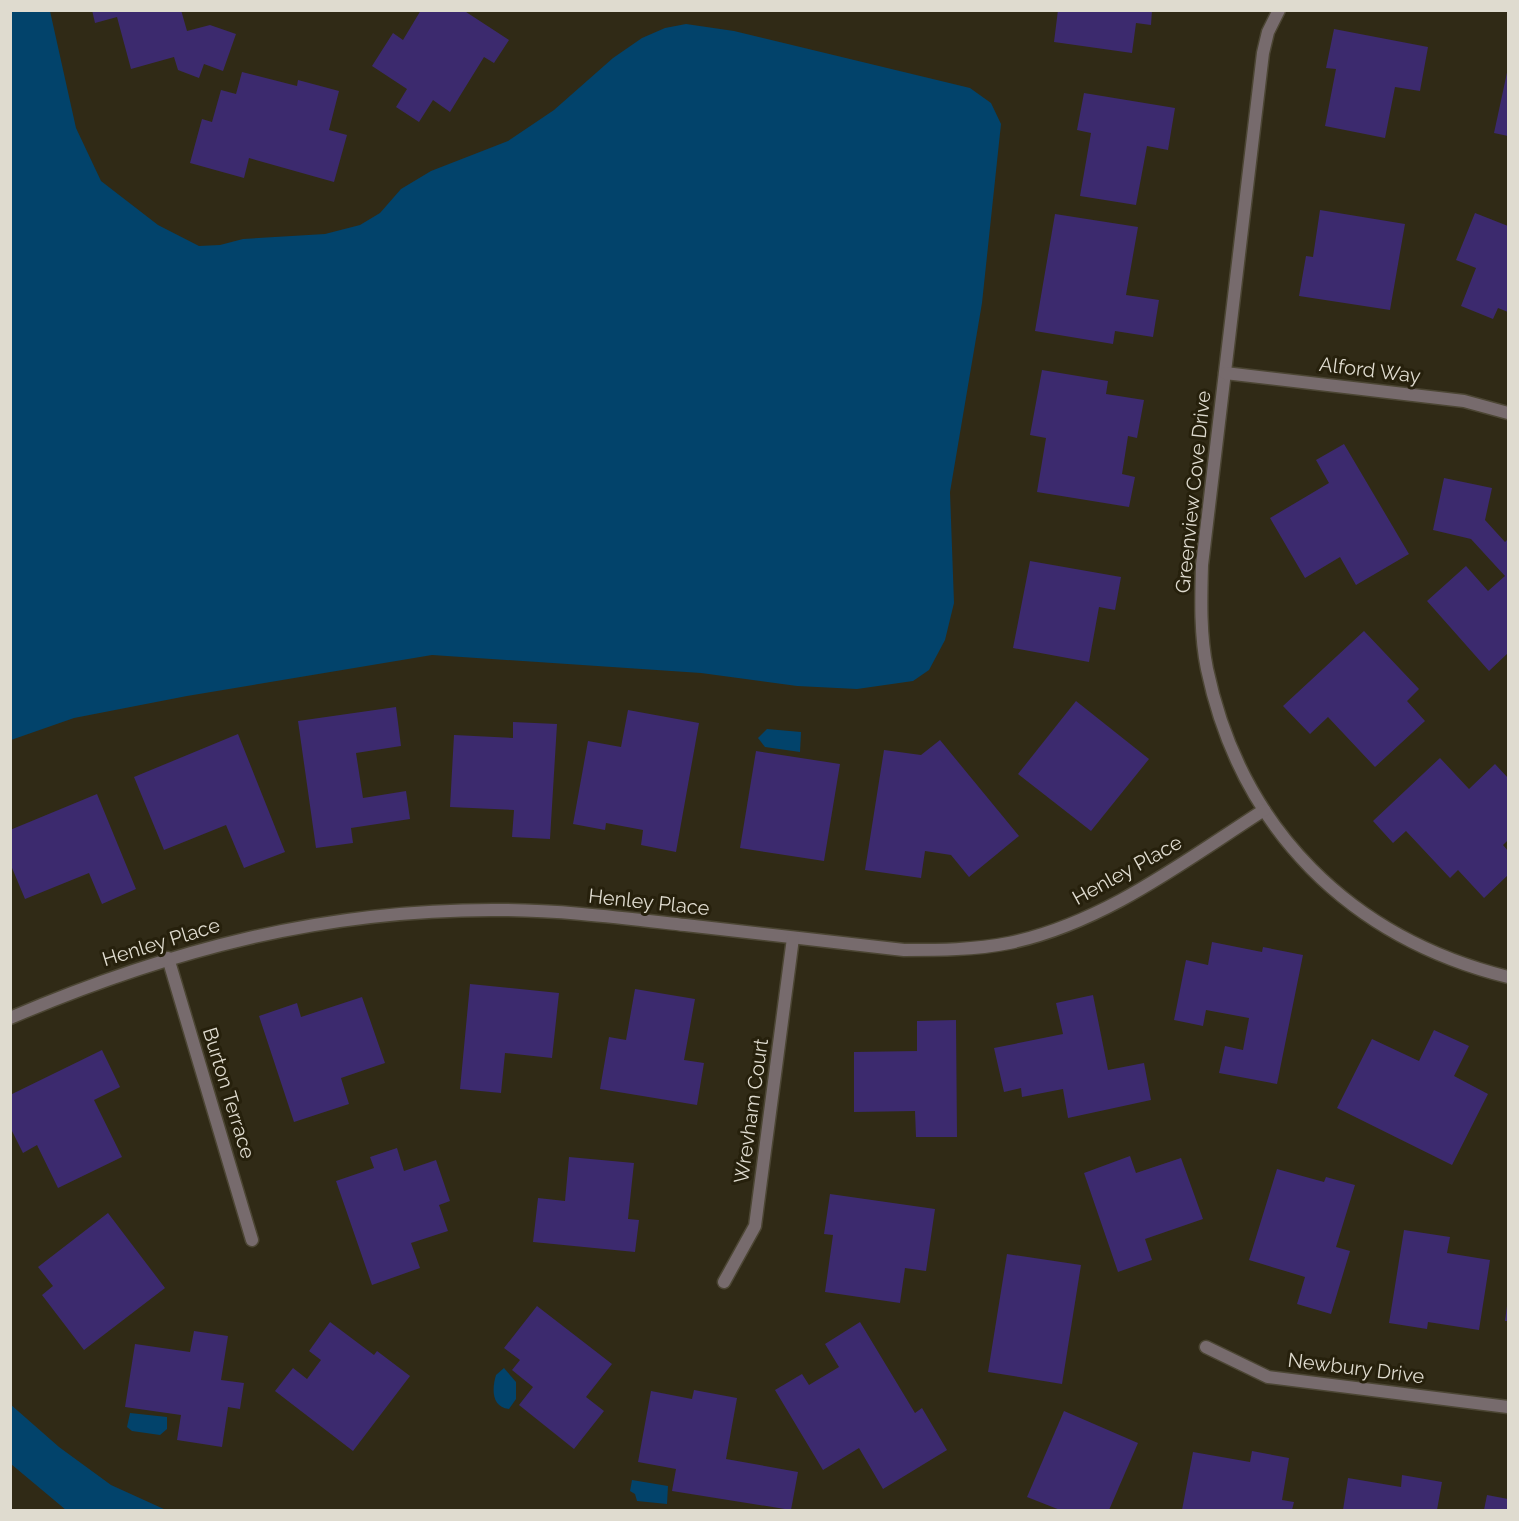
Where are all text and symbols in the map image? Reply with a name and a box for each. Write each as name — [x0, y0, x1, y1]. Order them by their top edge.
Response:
street label: Alford Way — [1318, 352, 1422, 388]
street label: Greenview Cove Drive — [1170, 389, 1216, 594]
street label: Henley Place — [1068, 830, 1186, 910]
street label: Henley Place — [587, 884, 711, 920]
street label: Henley Place — [99, 913, 223, 971]
street label: Burton Terrace — [198, 1024, 260, 1162]
street label: Wrevham Court — [729, 1037, 773, 1185]
street label: Newbury Drive — [1286, 1348, 1426, 1388]

